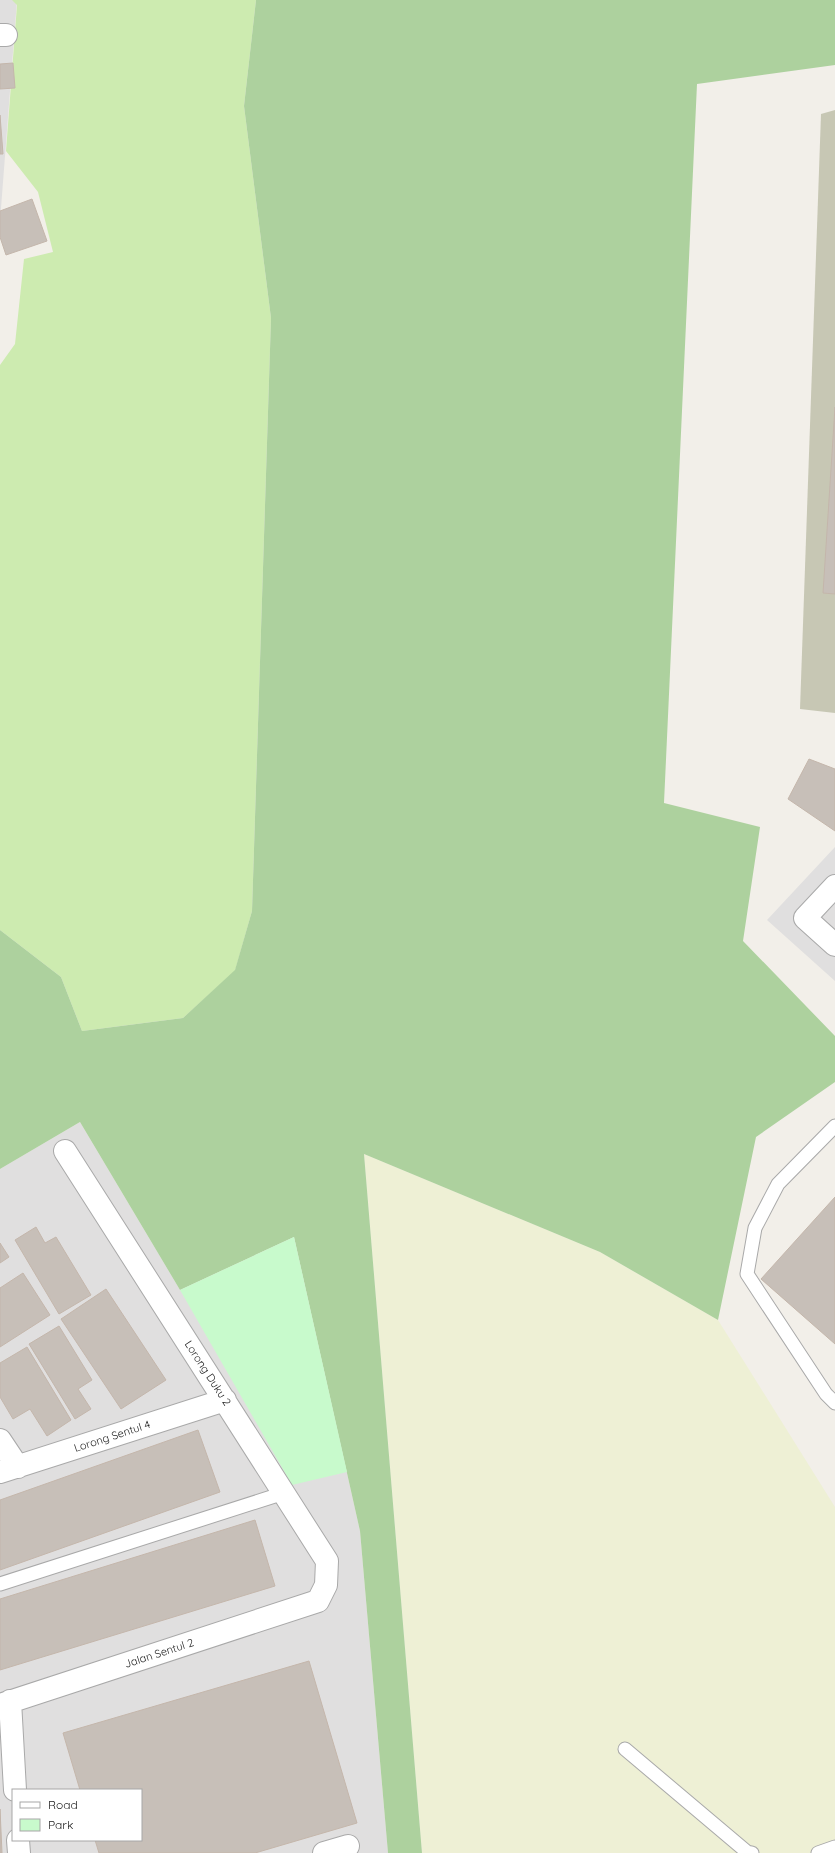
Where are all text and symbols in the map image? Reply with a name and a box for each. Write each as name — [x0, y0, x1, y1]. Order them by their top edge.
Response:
street label: Lorong Duku 2 — [182, 1338, 234, 1408]
street label: Lorong Sentul 4 — [72, 1417, 152, 1455]
street label: Jalan Sentul 2 — [123, 1635, 195, 1671]
legend — [12, 1789, 142, 1841]
text: Road — [48, 1797, 78, 1812]
text: Park — [48, 1817, 73, 1832]

